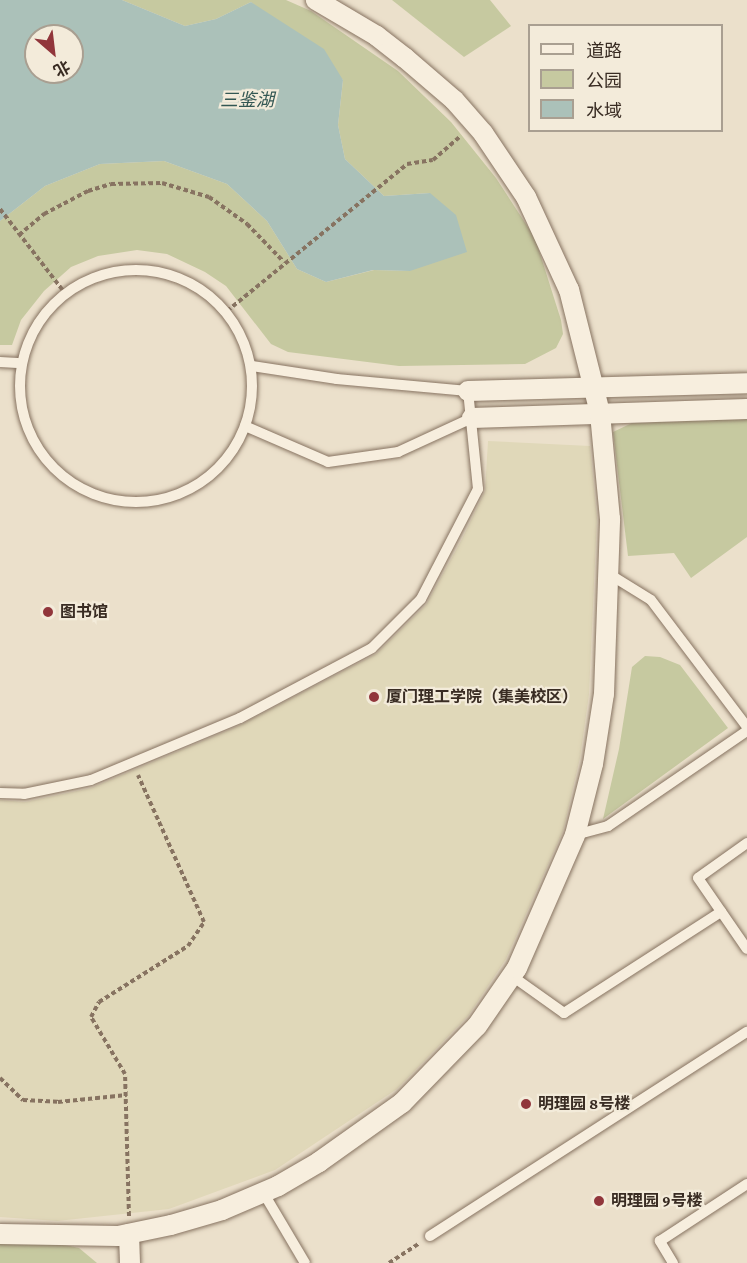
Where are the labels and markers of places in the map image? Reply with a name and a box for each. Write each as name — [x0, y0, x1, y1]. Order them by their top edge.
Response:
place label: 图书馆 — [60, 602, 108, 622]
marker: 图书馆 — [41, 605, 55, 619]
place label: 厦门理工学院（集美校区） — [386, 687, 578, 707]
marker: 厦门理工学院（集美校区） — [367, 690, 381, 704]
place label: 明理园 8号楼 — [538, 1094, 630, 1114]
marker: 明理园 8号楼 — [519, 1097, 533, 1111]
place label: 明理园 9号楼 — [611, 1191, 703, 1211]
marker: 明理园 9号楼 — [592, 1194, 606, 1208]

